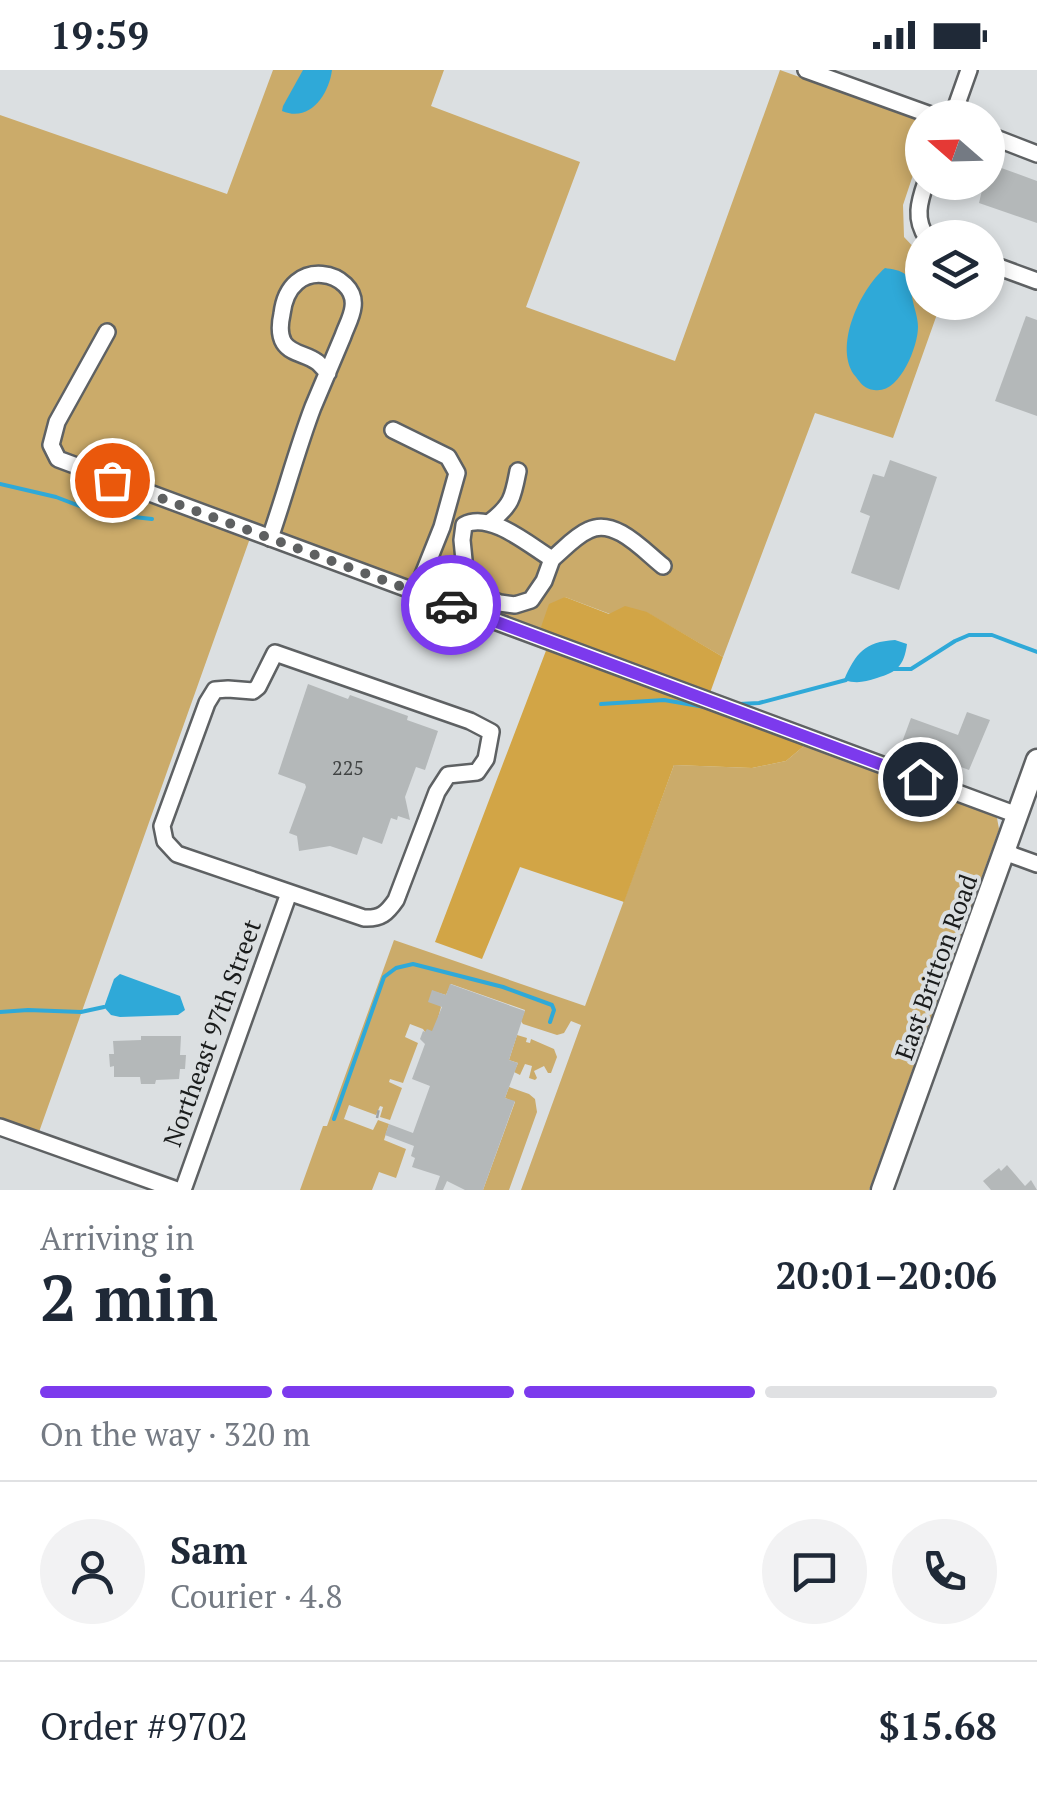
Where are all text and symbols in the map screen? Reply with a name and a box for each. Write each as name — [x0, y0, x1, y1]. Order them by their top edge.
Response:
text: 19:59 — [50, 10, 149, 60]
north arrow — [905, 100, 1005, 200]
map controls — [905, 100, 1005, 320]
button: layers — [905, 220, 1005, 320]
pin — [70, 438, 155, 523]
icon: bag — [85, 453, 140, 508]
courier — [401, 555, 501, 655]
icon: car — [424, 578, 479, 633]
pin — [878, 737, 963, 822]
icon: home — [893, 752, 948, 807]
house number: 225 — [332, 754, 364, 781]
street label: East Britton Road — [887, 869, 984, 1064]
street label: Northeast 97th Street — [155, 915, 268, 1151]
text: Arriving in — [40, 1217, 194, 1259]
text: 20:01–20:06 — [775, 1250, 997, 1300]
text: 2 min — [40, 1253, 218, 1340]
text: On the way · 320 m — [40, 1413, 310, 1455]
button: person — [40, 1519, 145, 1624]
button: chat — [762, 1519, 867, 1624]
button: phone — [892, 1519, 997, 1624]
text: Sam — [170, 1525, 247, 1575]
text: Courier · 4.8 — [170, 1575, 342, 1617]
text: Order #9702 — [40, 1701, 248, 1751]
text: $15.68 — [878, 1701, 997, 1751]

